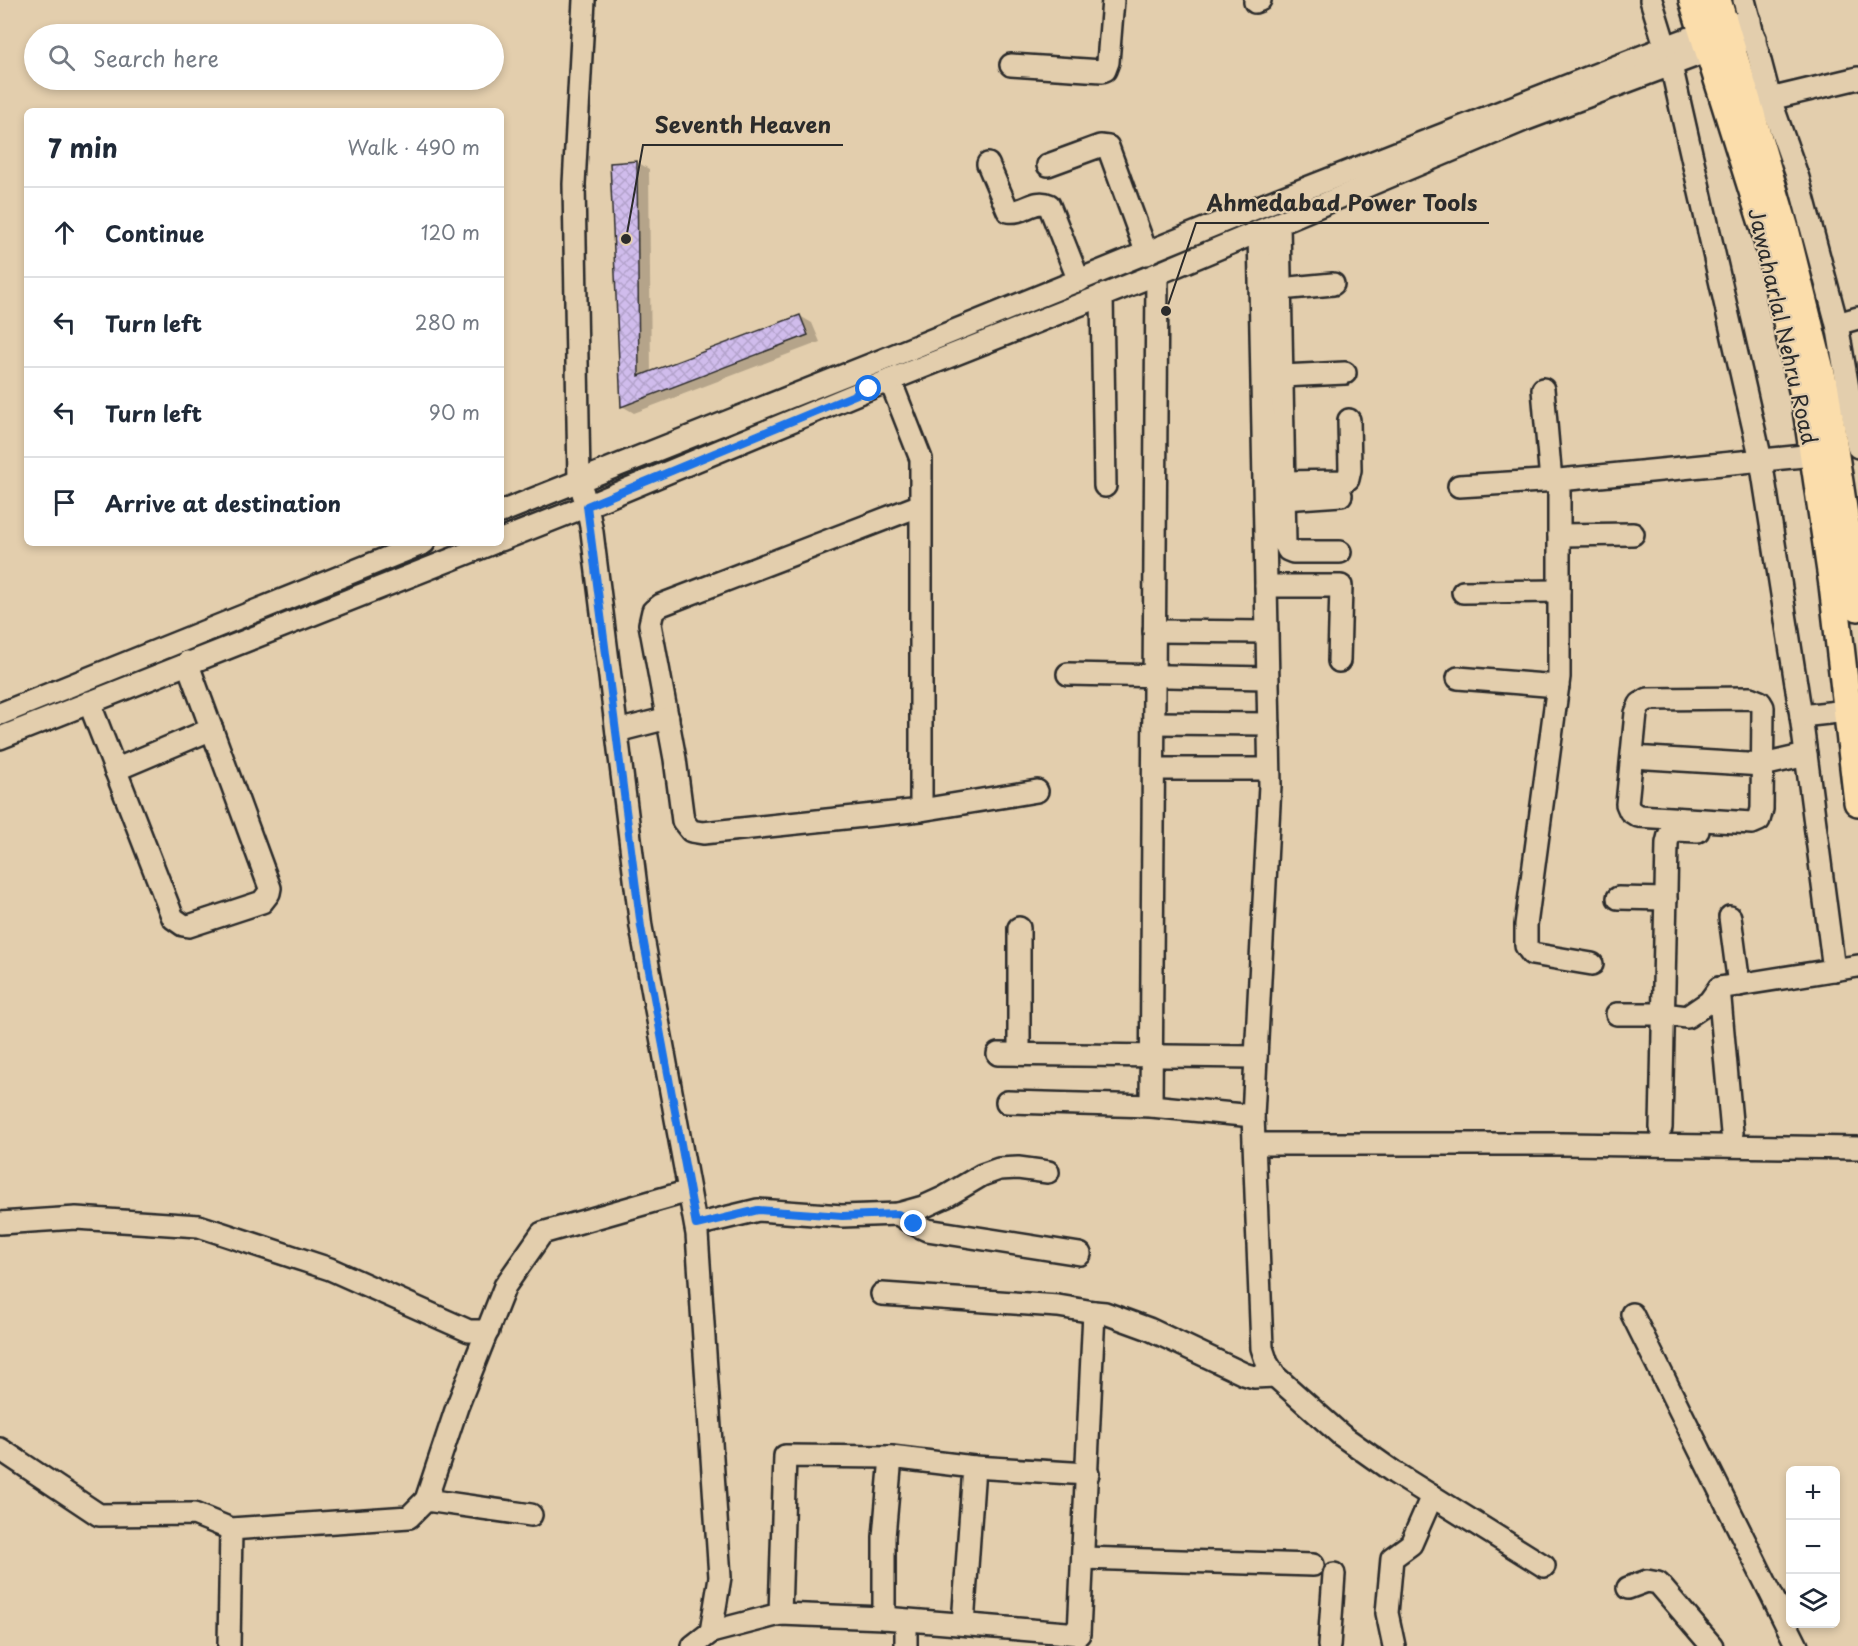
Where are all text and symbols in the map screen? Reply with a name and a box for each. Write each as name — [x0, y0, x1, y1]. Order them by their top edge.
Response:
search box — [24, 24, 504, 90]
icon: search — [45, 41, 78, 74]
text: Search here — [93, 41, 219, 74]
callout: Seventh Heaven — [643, 105, 843, 145]
text: Seventh Heaven — [655, 107, 831, 140]
text: 7 min — [48, 128, 118, 167]
text: Walk · 490 m — [347, 132, 480, 162]
callout: Ahmedabad Power Tools — [1196, 183, 1489, 223]
text: Ahmedabad Power Tools — [1206, 185, 1477, 218]
street label: Jawaharlal Nehru Road — [1741, 205, 1827, 447]
icon: ahead — [48, 216, 81, 249]
text: Continue — [105, 216, 204, 249]
text: 120 m — [421, 217, 480, 247]
icon: left — [48, 306, 81, 339]
text: Turn left — [105, 306, 202, 339]
text: 280 m — [415, 307, 480, 337]
route start — [855, 375, 881, 401]
icon: left — [48, 396, 81, 429]
text: Turn left — [105, 396, 202, 429]
text: 90 m — [429, 397, 480, 427]
icon: arrive — [48, 486, 81, 519]
text: Arrive at destination — [105, 486, 341, 519]
route end — [900, 1210, 926, 1236]
map controls — [1786, 1466, 1840, 1628]
button: + — [1786, 1466, 1840, 1520]
button: − — [1786, 1520, 1840, 1574]
button: layers — [1786, 1574, 1840, 1628]

